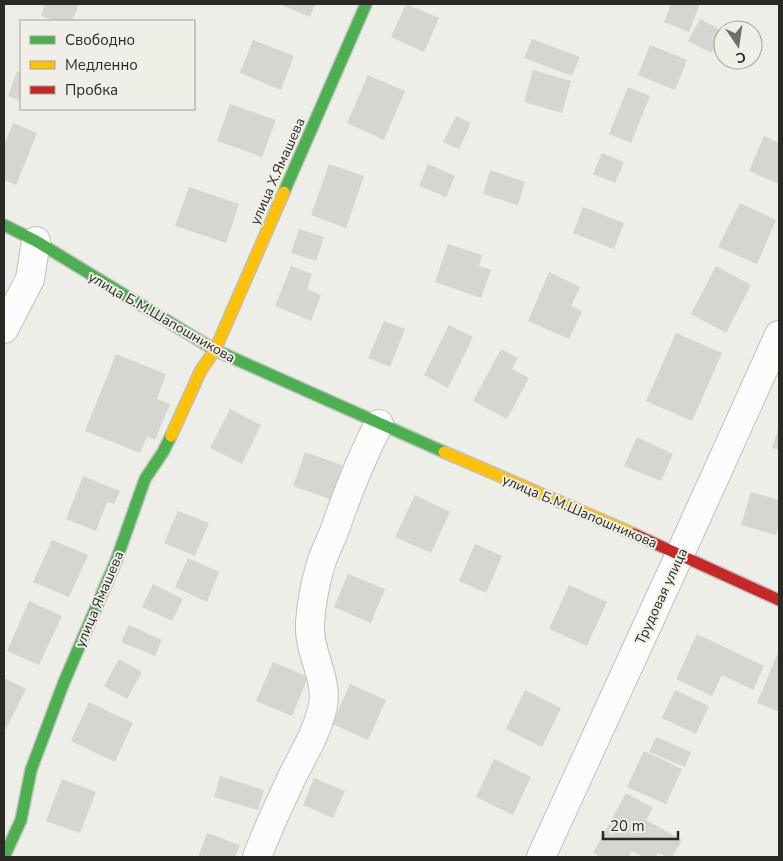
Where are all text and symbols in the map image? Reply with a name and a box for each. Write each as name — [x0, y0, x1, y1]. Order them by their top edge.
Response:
legend — [20, 20, 195, 110]
north arrow — [713, 20, 763, 70]
text: Свободно — [65, 30, 135, 50]
text: С — [734, 47, 748, 68]
text: Медленно — [65, 55, 138, 75]
text: Пробка — [65, 80, 118, 100]
street label: улица Х.Ямашева — [245, 115, 310, 228]
street label: улица Б.М.Шапошникова — [85, 268, 239, 367]
street label: улица Б.М.Шапошникова — [499, 470, 660, 553]
street label: Трудовая улица — [631, 545, 692, 648]
street label: улица Ямашева — [71, 548, 128, 650]
scale bar — [603, 808, 678, 840]
text: 20 m — [610, 816, 645, 836]

